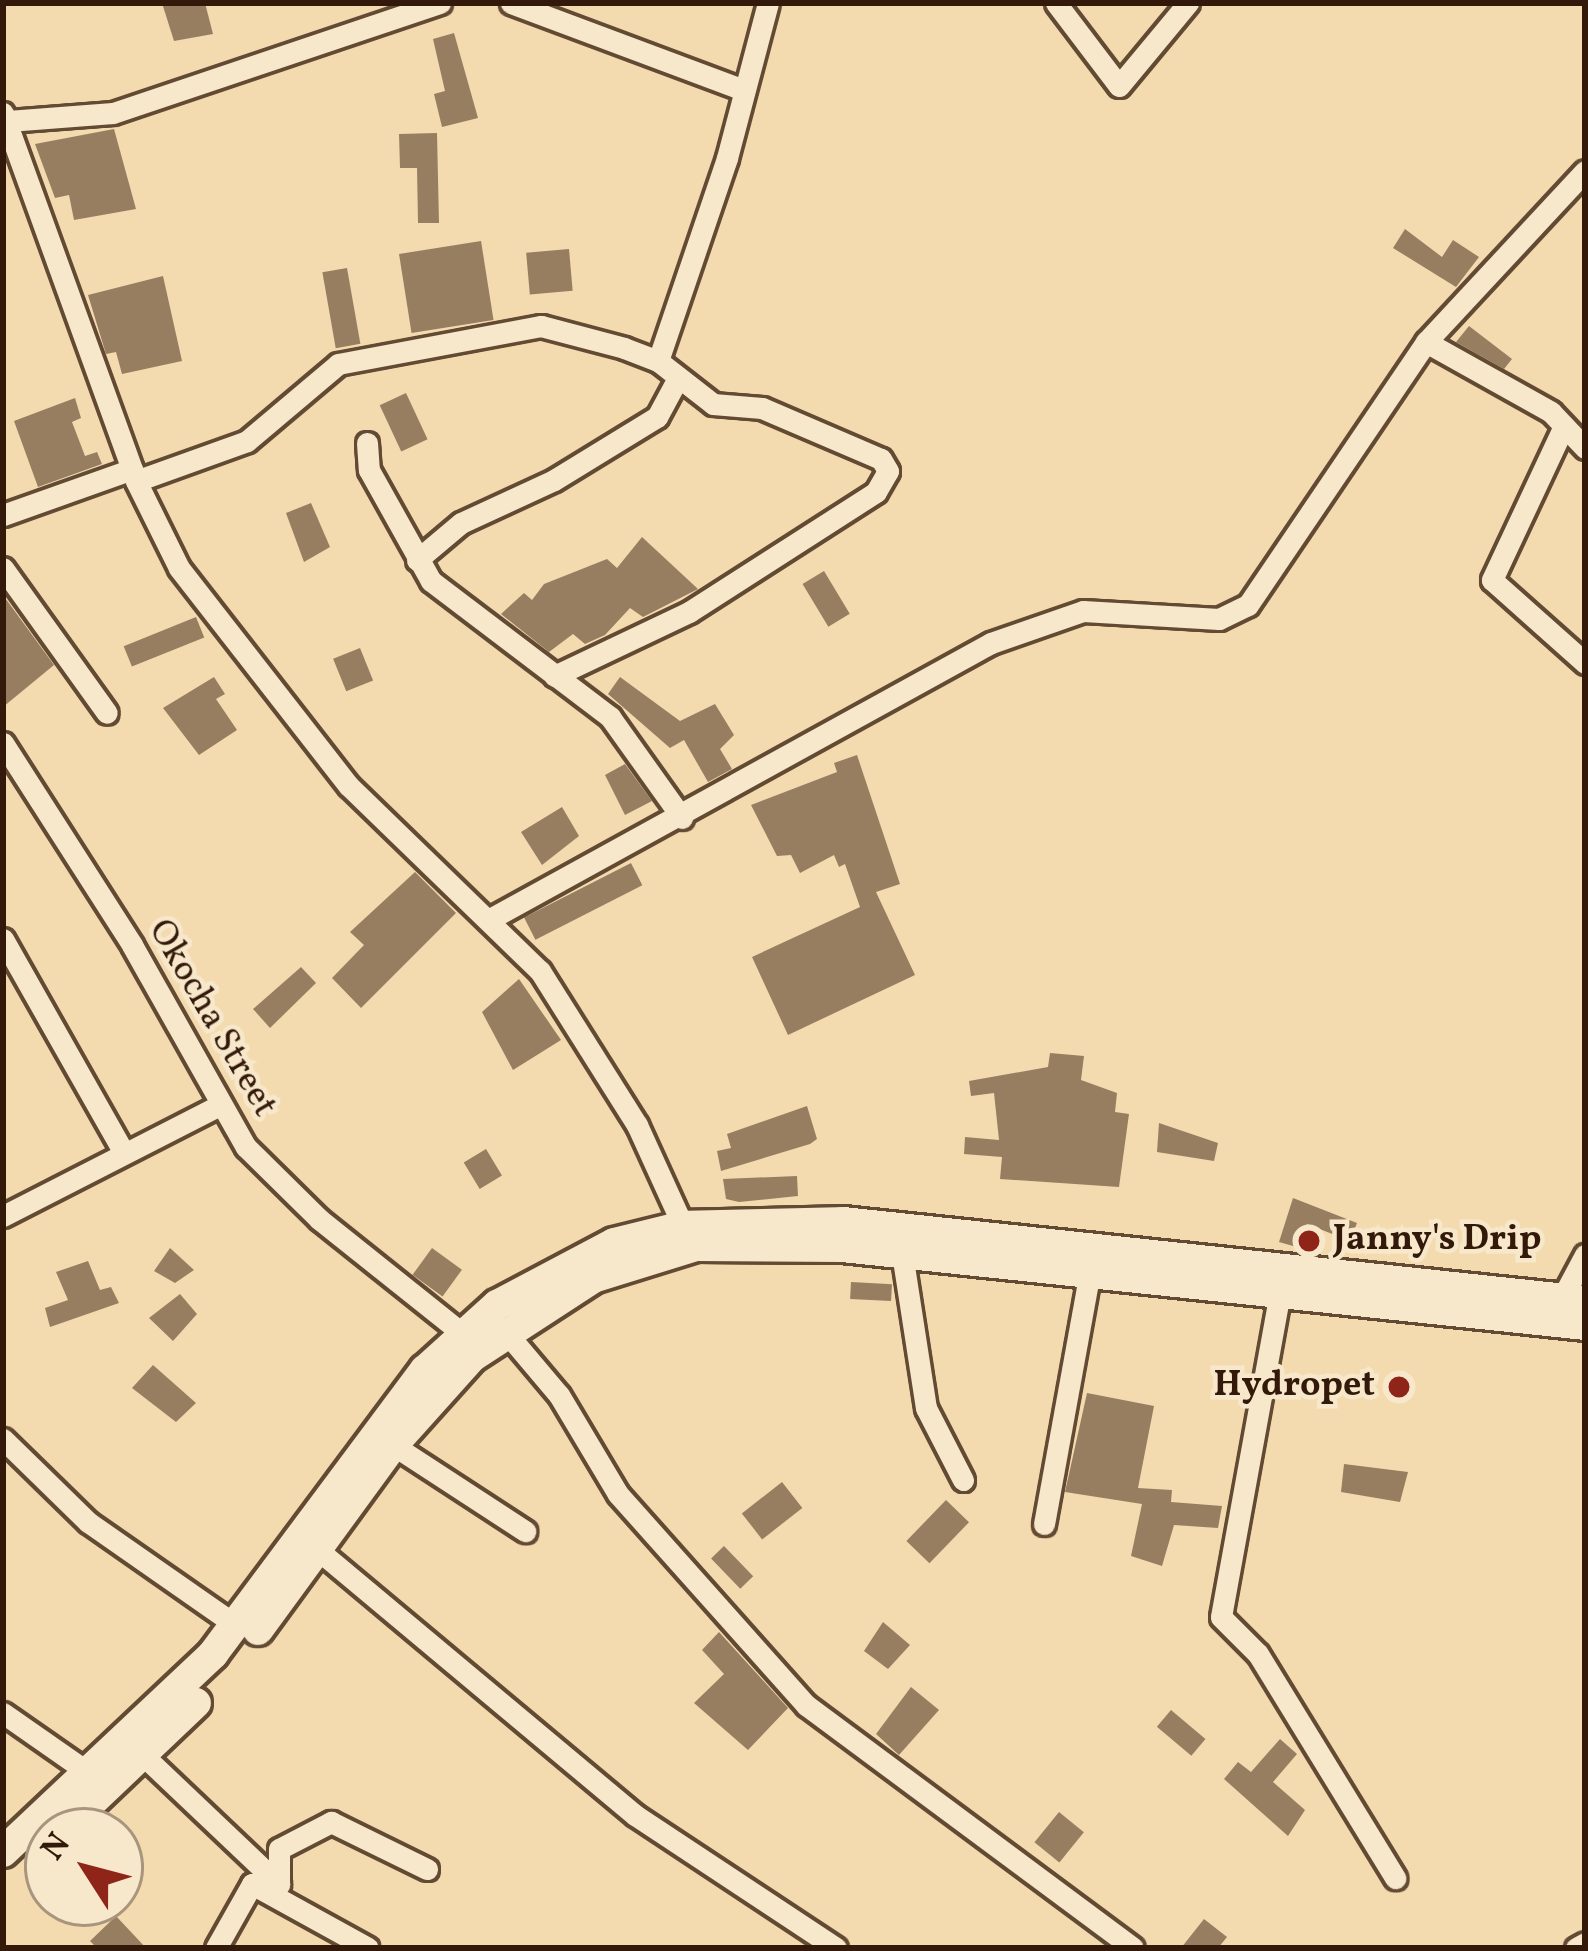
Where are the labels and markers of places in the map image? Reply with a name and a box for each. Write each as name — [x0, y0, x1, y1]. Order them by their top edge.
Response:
place label: Janny's Drip — [1333, 1219, 1542, 1263]
marker: Janny's Drip — [1296, 1228, 1322, 1254]
place label: Hydropet — [1213, 1365, 1375, 1409]
marker: Hydropet — [1386, 1374, 1412, 1400]

